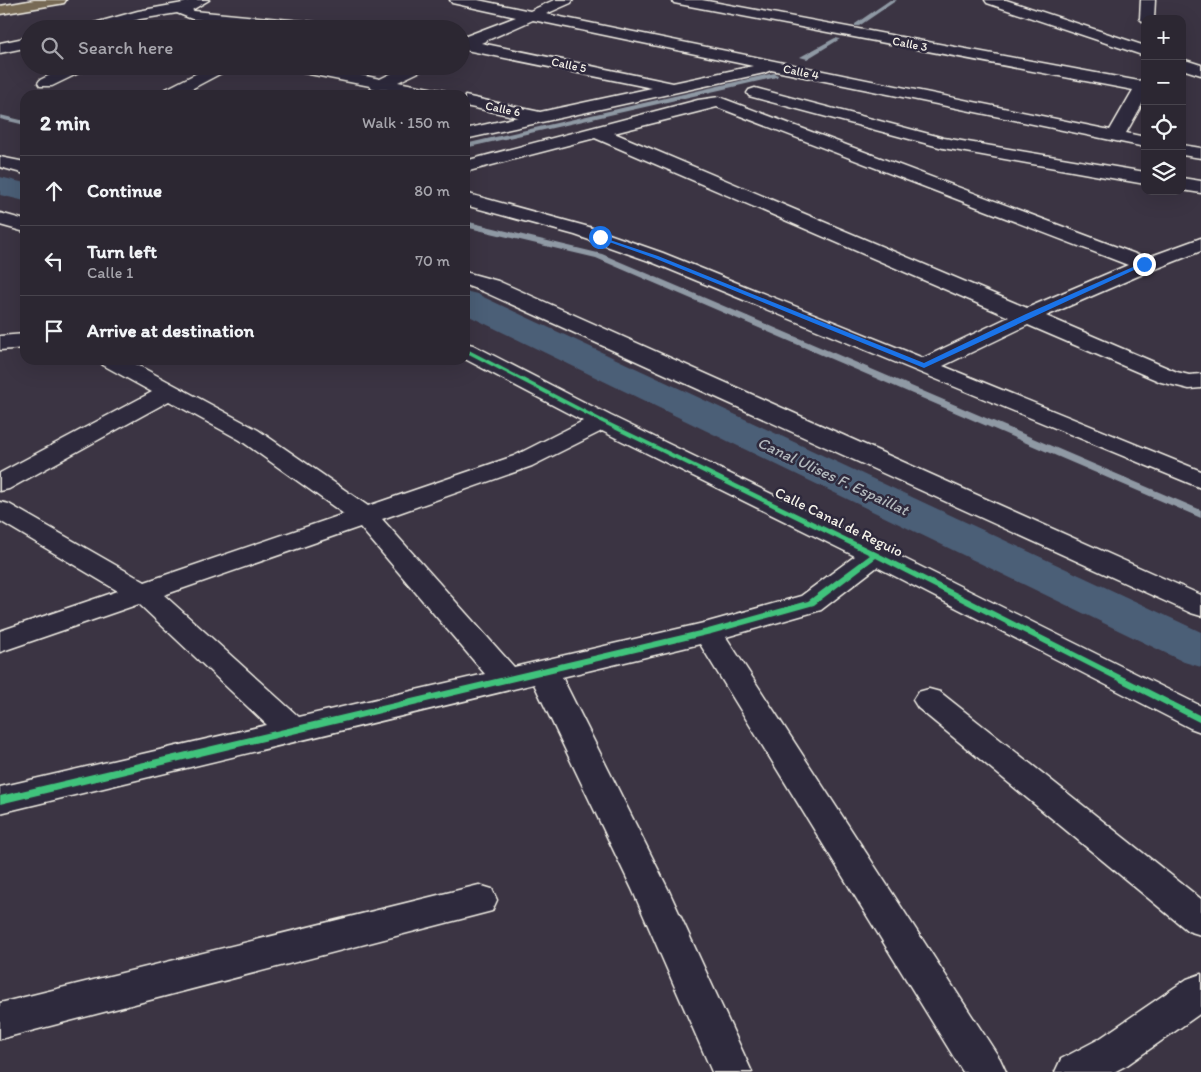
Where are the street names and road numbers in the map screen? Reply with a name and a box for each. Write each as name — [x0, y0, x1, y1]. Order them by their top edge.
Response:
street label: Calle 3 — [891, 34, 929, 54]
street label: Calle 5 — [550, 54, 588, 76]
street label: Calle 4 — [782, 61, 820, 83]
street label: Calle 6 — [484, 98, 522, 120]
street label: Calle Canal de Reguio — [772, 483, 906, 561]

